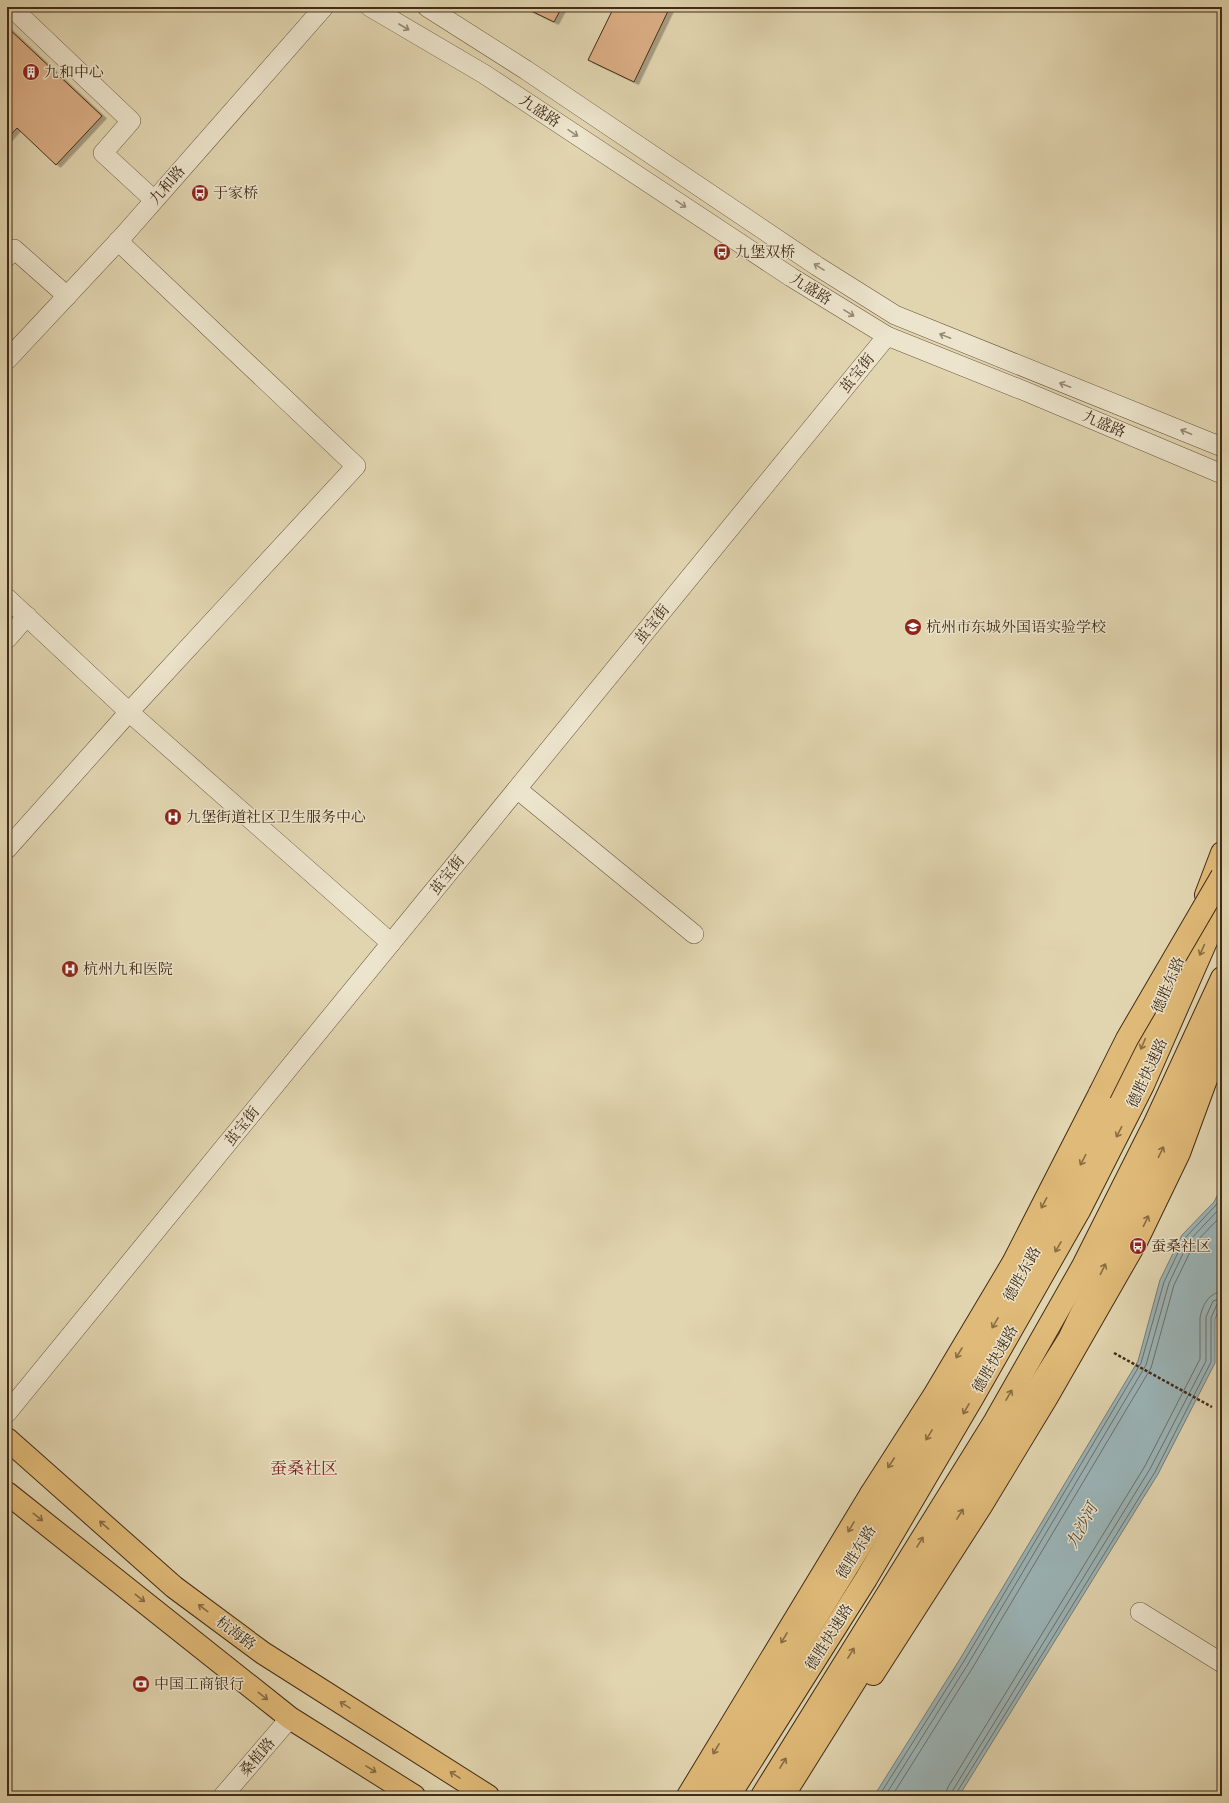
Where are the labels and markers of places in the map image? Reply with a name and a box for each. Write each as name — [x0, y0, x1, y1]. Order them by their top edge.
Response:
building icon: 九和中心 — [21, 62, 41, 82]
place label: 九和中心 — [44, 62, 104, 82]
bus stop icon: 于家桥 — [190, 183, 210, 203]
place label: 于家桥 — [213, 183, 258, 203]
bus stop icon: 九堡双桥 — [712, 242, 732, 262]
place label: 九堡双桥 — [735, 242, 795, 262]
school or university icon: 杭州市东城外国语实验学校 — [903, 617, 923, 637]
place label: 杭州市东城外国语实验学校 — [926, 617, 1106, 637]
hospital icon: 九堡街道社区卫生服务中心 — [163, 807, 183, 827]
place label: 九堡街道社区卫生服务中心 — [186, 807, 366, 827]
hospital icon: 杭州九和医院 — [60, 959, 80, 979]
place label: 杭州九和医院 — [83, 959, 173, 979]
bus stop icon: 蚕桑社区 — [1128, 1236, 1148, 1256]
place label: 蚕桑社区 — [1151, 1236, 1211, 1256]
bank icon: 中国工商银行 — [131, 1674, 151, 1694]
place label: 中国工商银行 — [154, 1674, 244, 1694]

